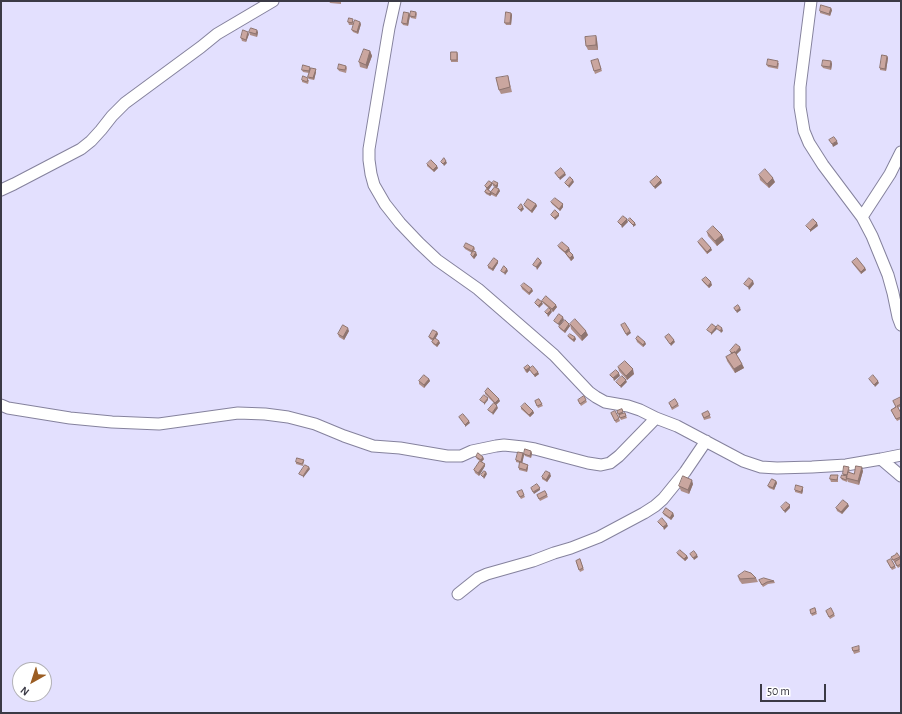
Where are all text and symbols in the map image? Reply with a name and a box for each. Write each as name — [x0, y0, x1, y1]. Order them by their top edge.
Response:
north arrow — [12, 662, 52, 702]
scale bar — [762, 676, 828, 702]
text: N — [18, 684, 31, 698]
text: 50 m — [767, 685, 790, 697]

